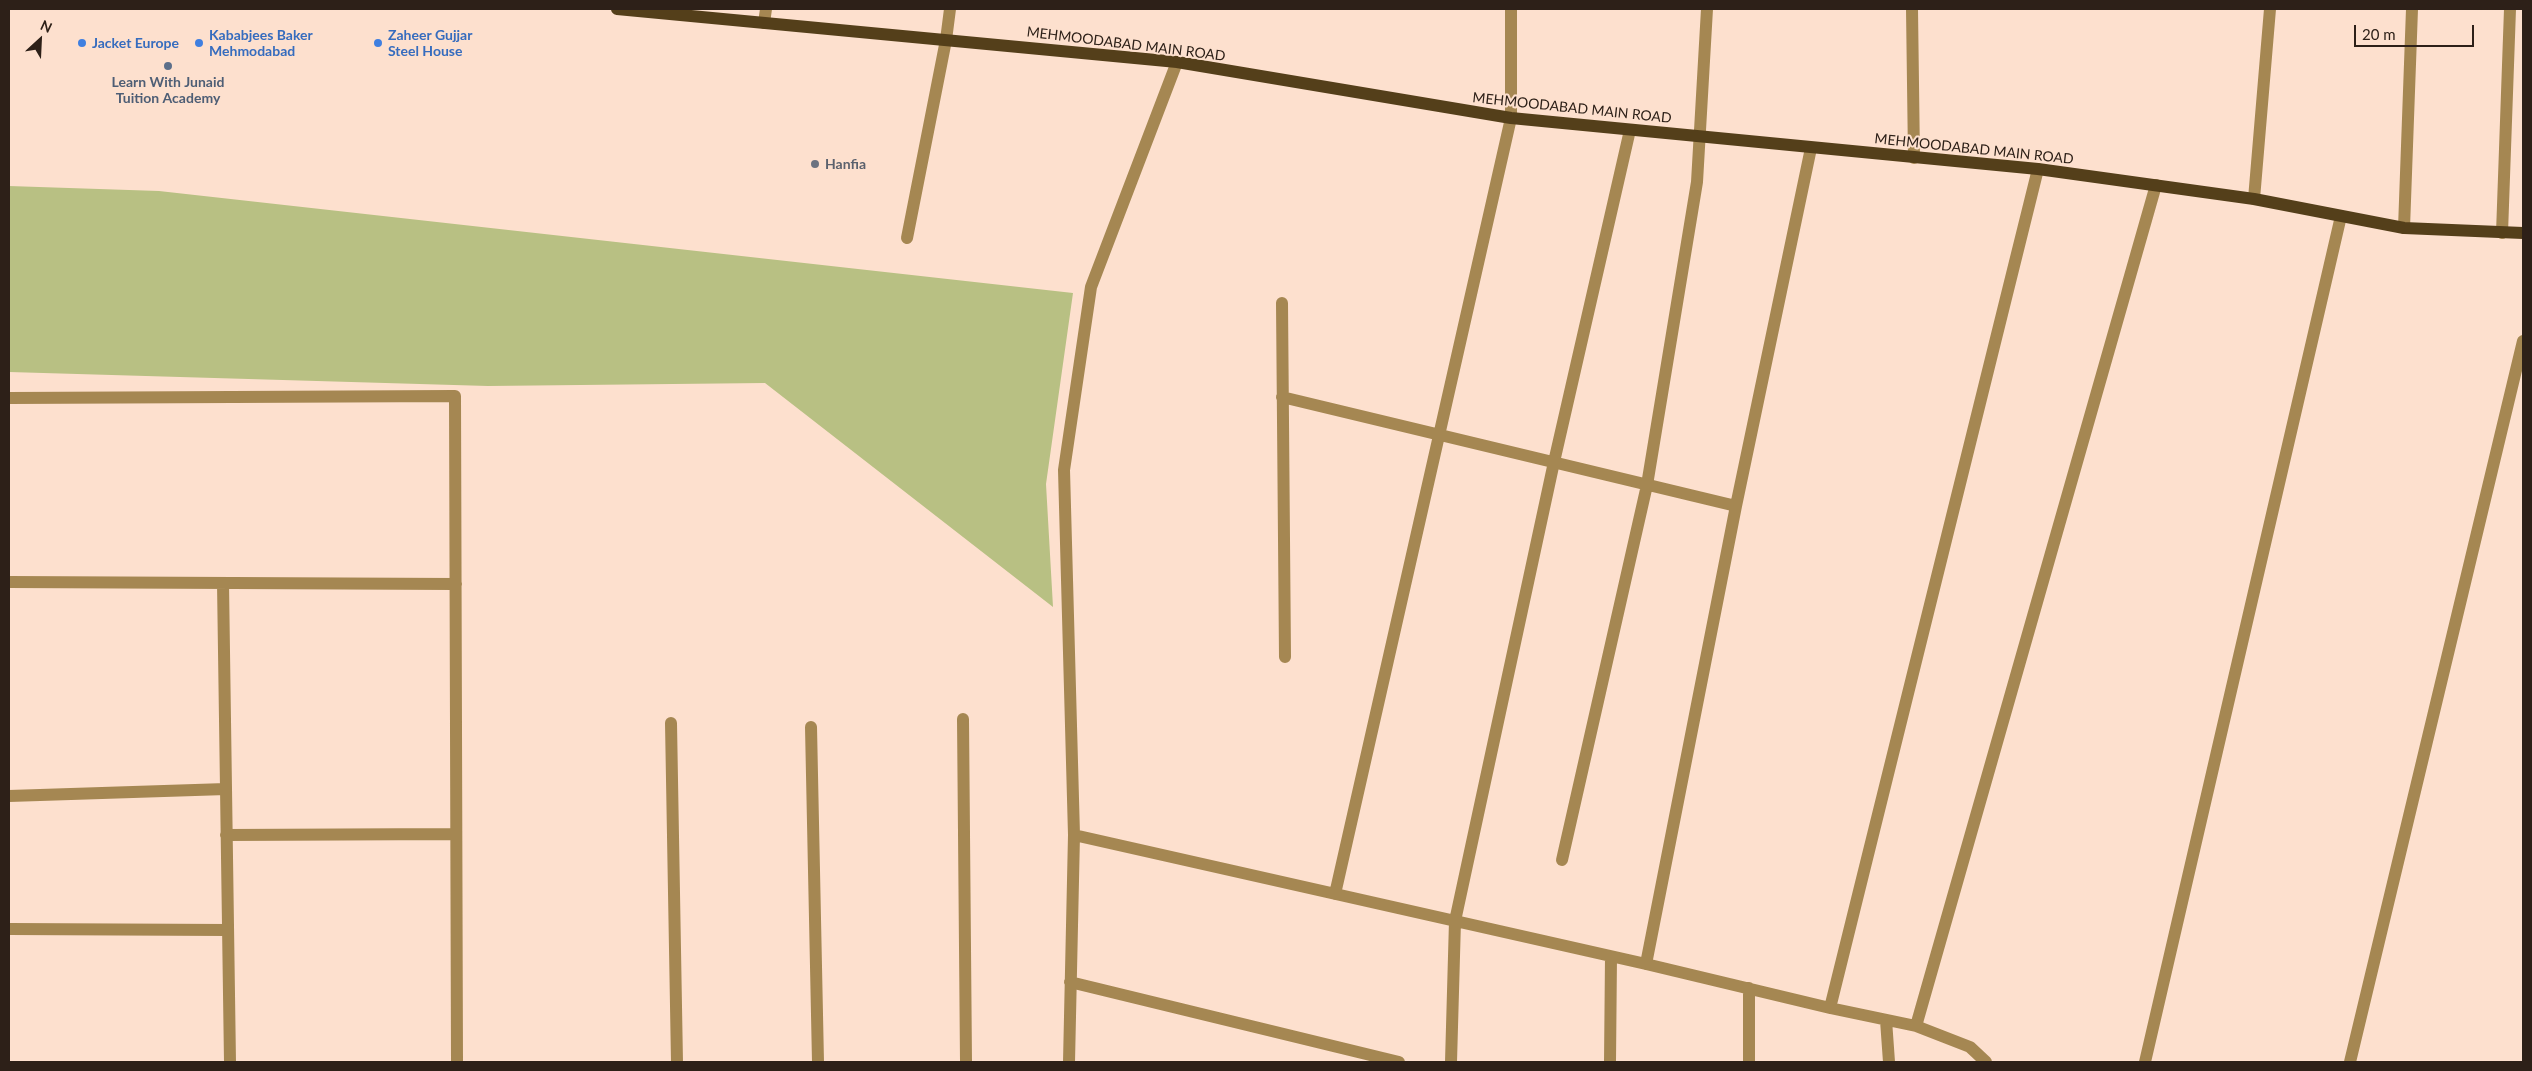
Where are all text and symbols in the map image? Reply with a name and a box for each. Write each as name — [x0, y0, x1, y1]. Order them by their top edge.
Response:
north arrow — [15, 15, 65, 65]
scale bar — [2357, 15, 2477, 47]
text: N — [38, 16, 55, 36]
street label: MEHMOODABAD MAIN ROAD — [1026, 23, 1226, 65]
text: 20 m — [2362, 25, 2396, 43]
place label: Kababjees Baker Mehmodabad — [209, 27, 313, 59]
place label: Zaheer Gujjar Steel House — [388, 27, 472, 59]
place label: Jacket Europe — [92, 35, 179, 51]
marker: Jacket Europe — [76, 37, 88, 49]
marker: Kababjees Baker Mehmodabad — [193, 37, 205, 49]
marker: Zaheer Gujjar Steel House — [372, 37, 384, 49]
marker: Learn With Junaid Tuition Academy — [162, 60, 174, 72]
place label: Learn With Junaid Tuition Academy — [112, 74, 224, 106]
street label: MEHMOODABAD MAIN ROAD — [1472, 89, 1672, 127]
street label: MEHMOODABAD MAIN ROAD — [1874, 130, 2074, 168]
place label: Hanfia — [825, 156, 866, 172]
marker: Hanfia — [809, 158, 821, 170]

